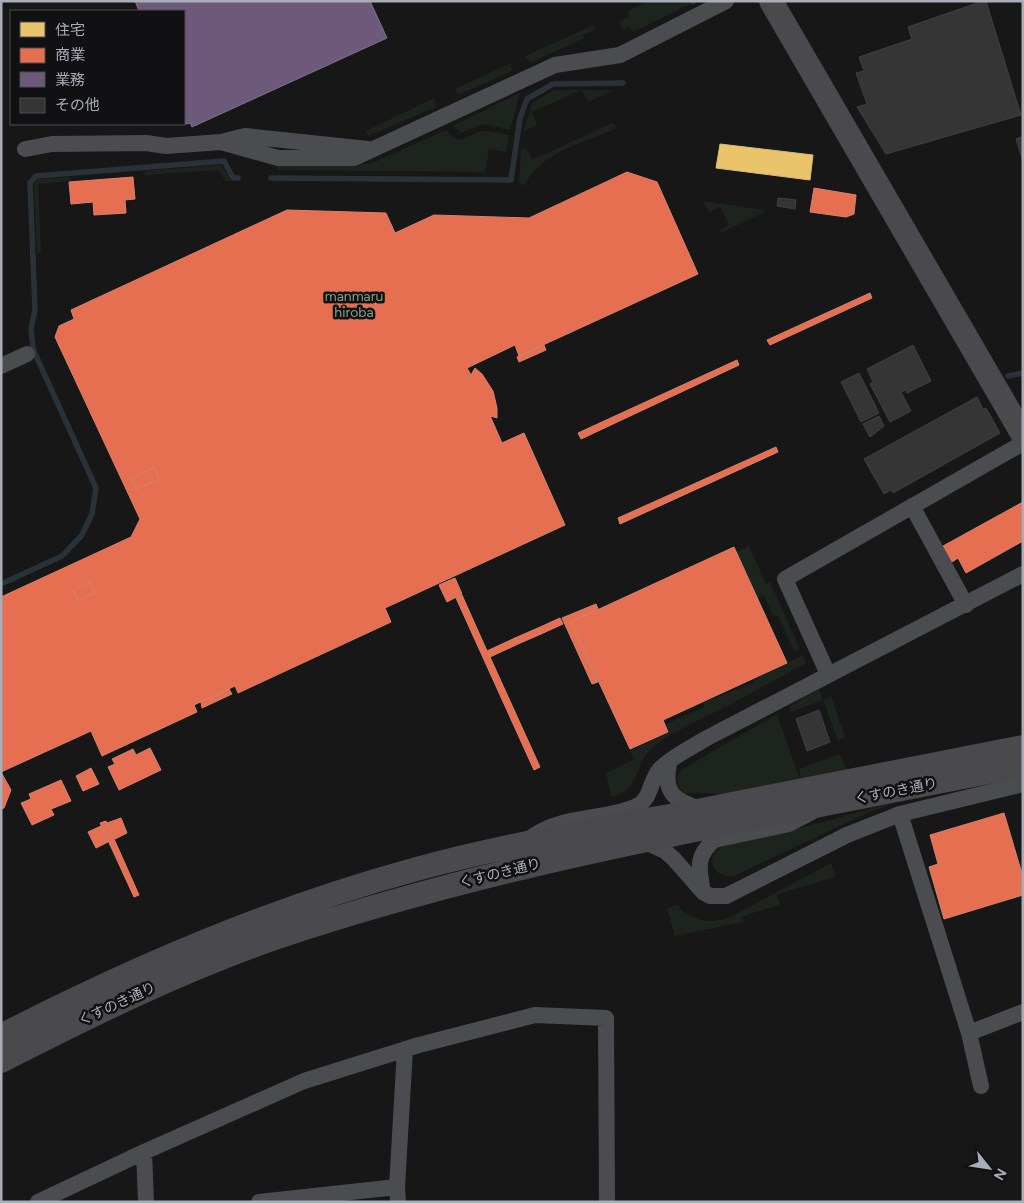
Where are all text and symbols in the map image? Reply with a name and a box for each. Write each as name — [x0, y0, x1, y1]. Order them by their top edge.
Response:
legend — [10, 10, 185, 125]
text: 住宅 — [55, 21, 85, 39]
text: 商業 — [55, 46, 85, 64]
text: 業務 — [55, 71, 85, 89]
text: その他 — [55, 96, 100, 114]
park label: manmaru hiroba — [325, 288, 383, 321]
street label: くすのき通り — [853, 775, 939, 807]
street label: くすのき通り — [457, 855, 543, 891]
street label: くすのき通り — [76, 979, 158, 1029]
north arrow — [964, 1143, 1014, 1193]
text: N — [990, 1165, 1010, 1183]

